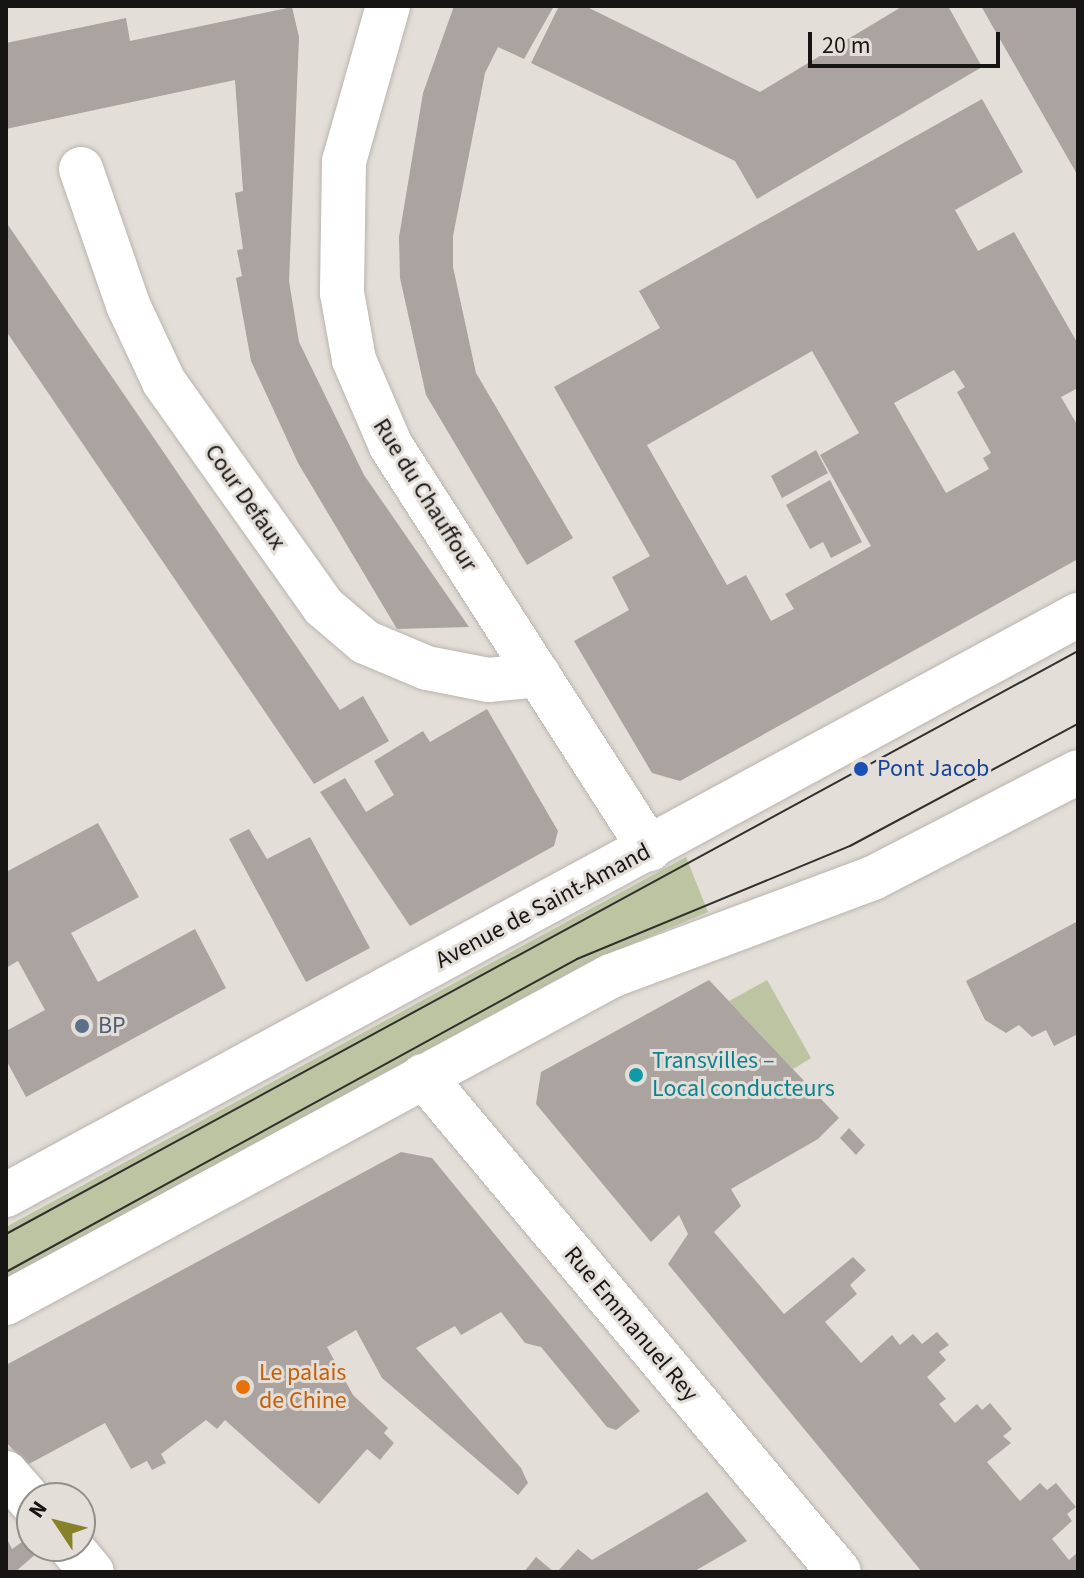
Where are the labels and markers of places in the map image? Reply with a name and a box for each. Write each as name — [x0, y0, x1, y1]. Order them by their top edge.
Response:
place label: Pont Jacob — [877, 755, 989, 783]
marker: Pont Jacob — [852, 760, 870, 778]
place label: BP — [98, 1012, 126, 1040]
marker: BP — [73, 1017, 91, 1035]
place label: Transvilles – Local conducteurs — [652, 1047, 835, 1103]
marker: Transvilles – Local conducteurs — [627, 1066, 645, 1084]
place label: Le palais de Chine — [259, 1359, 347, 1415]
marker: Le palais de Chine — [234, 1378, 252, 1396]

